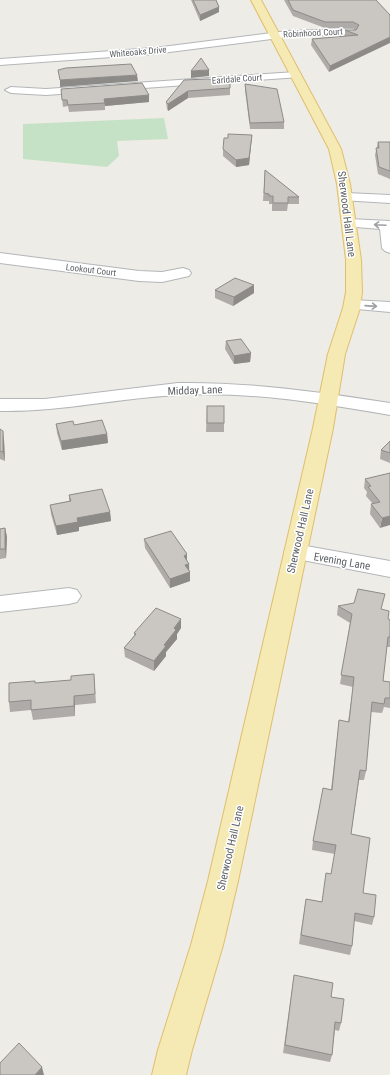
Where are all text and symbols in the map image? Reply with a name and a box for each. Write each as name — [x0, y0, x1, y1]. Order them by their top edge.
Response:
street label: Robinhood Court — [283, 26, 343, 40]
street label: Whiteoaks Drive — [109, 45, 167, 59]
street label: Earldale Court — [212, 72, 263, 86]
street label: Sherwood Hall Lane — [335, 170, 358, 258]
one-way arrow — [374, 221, 387, 228]
street label: Lookout Court — [65, 262, 117, 278]
one-way arrow — [364, 303, 377, 310]
street label: Midday Lane — [167, 383, 223, 398]
street label: Sherwood Hall Lane — [284, 488, 317, 575]
street label: Evening Lane — [313, 550, 371, 573]
street label: Sherwood Hall Lane — [214, 805, 247, 892]

